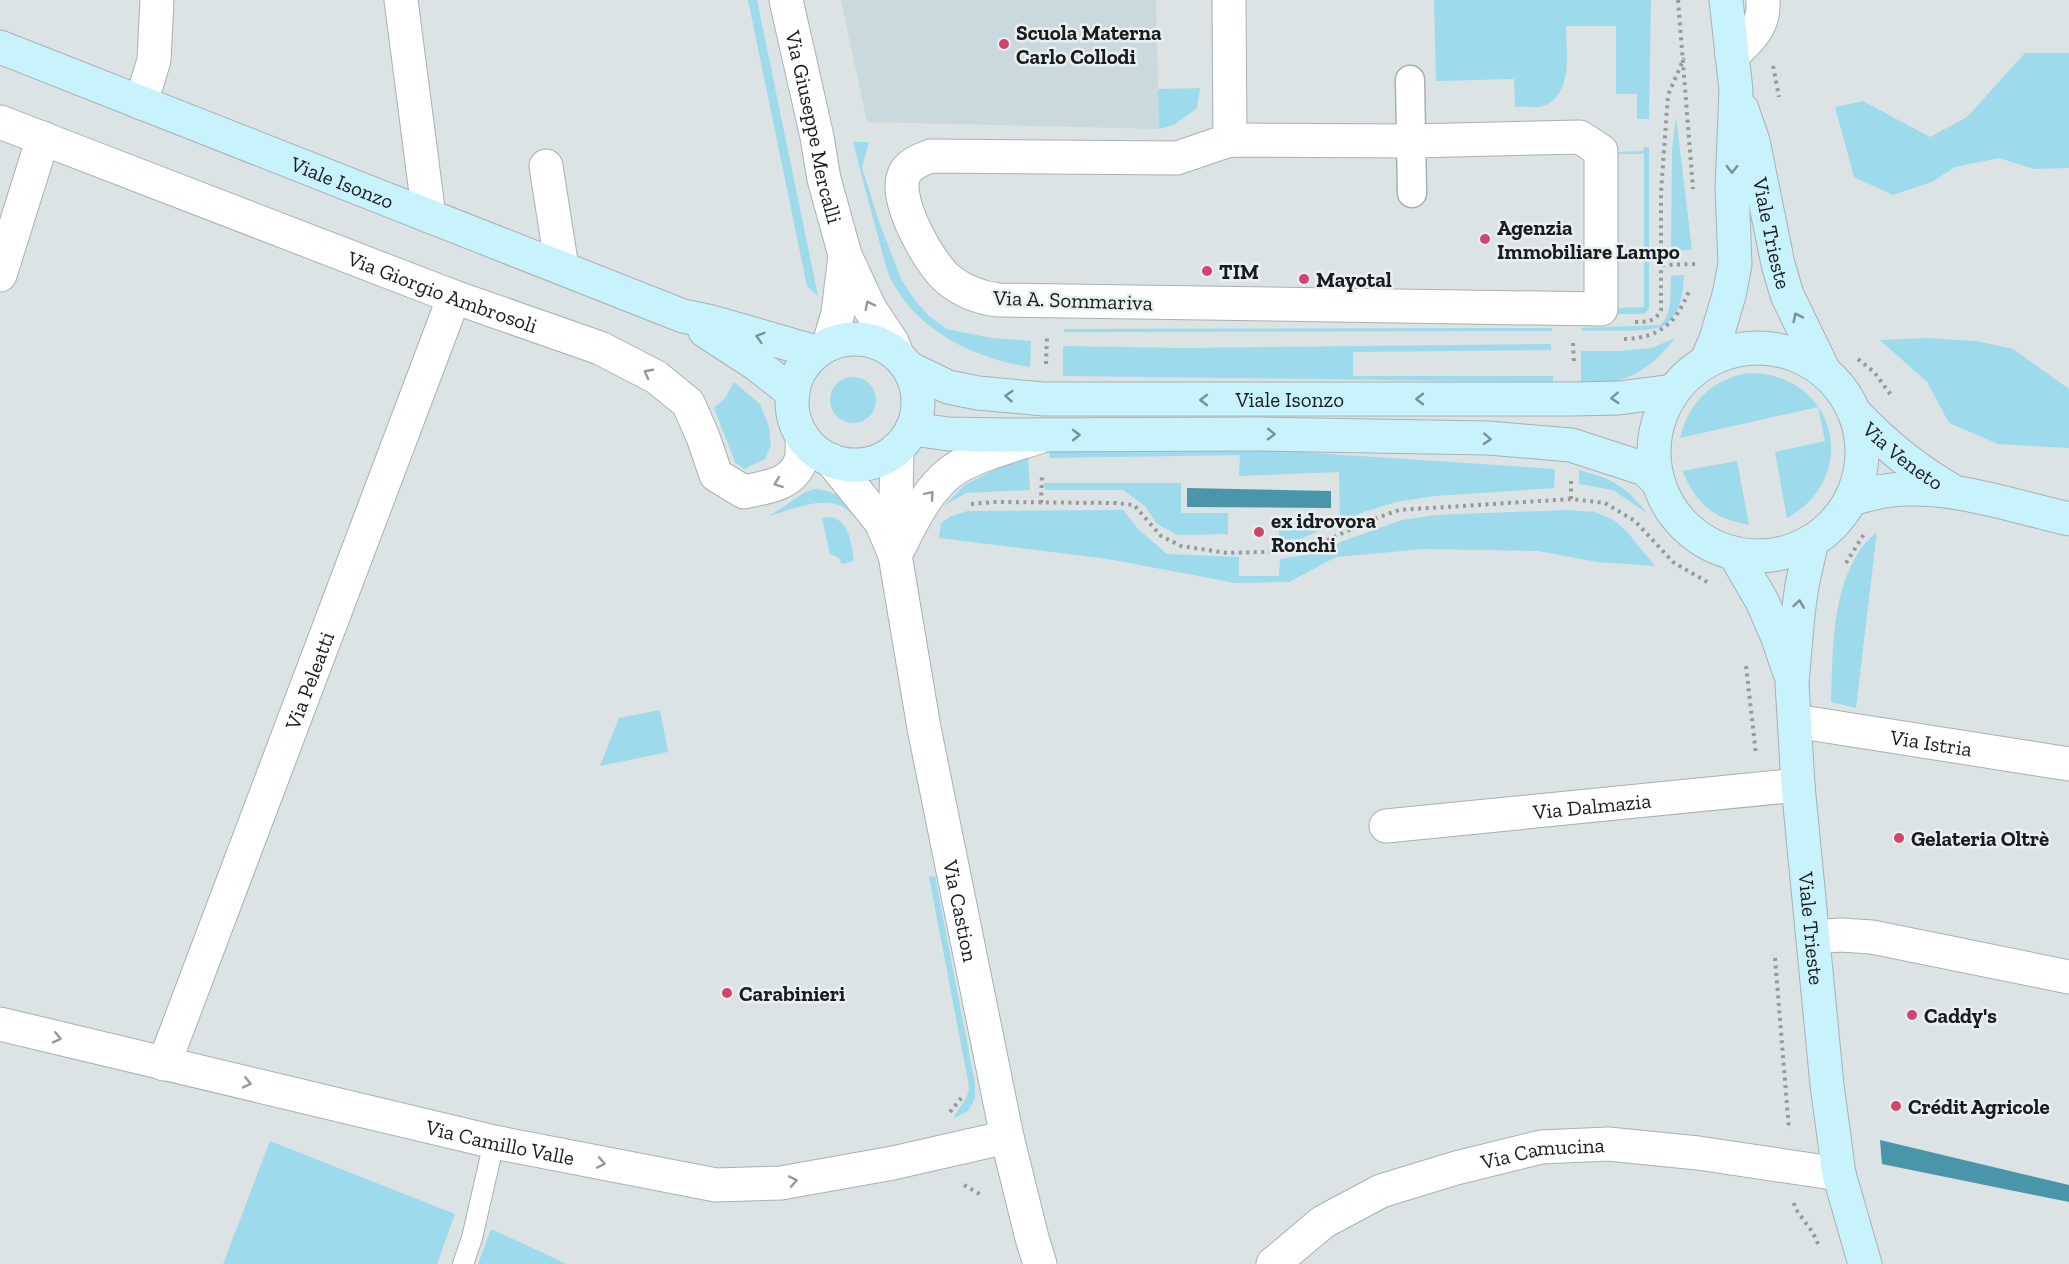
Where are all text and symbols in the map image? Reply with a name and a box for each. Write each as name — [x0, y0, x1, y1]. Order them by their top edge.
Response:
place label: Scuola Materna Carlo Collodi — [1016, 20, 1162, 69]
street label: Via Giuseppe Mercalli — [781, 27, 848, 226]
marker: Scuola Materna Carlo Collodi — [997, 37, 1011, 51]
street label: Viale Isonzo — [286, 150, 398, 213]
one-way arrow — [1726, 164, 1739, 173]
street label: Viale Trieste — [1748, 174, 1797, 292]
place label: Agenzia Immobiliare Lampo — [1497, 215, 1680, 264]
marker: Agenzia Immobiliare Lampo — [1478, 232, 1492, 246]
street label: Via Giorgio Ambrosoli — [343, 244, 541, 338]
place label: TIM — [1219, 259, 1259, 284]
marker: TIM — [1200, 264, 1214, 278]
place label: Mayotal — [1316, 267, 1392, 292]
marker: Mayotal — [1297, 272, 1311, 286]
street label: Via A. Sommariva — [992, 285, 1153, 315]
one-way arrow — [865, 301, 876, 312]
one-way arrow — [1792, 312, 1804, 323]
one-way arrow — [755, 332, 766, 344]
one-way arrow — [644, 369, 654, 380]
street label: Viale Isonzo — [1234, 387, 1344, 412]
one-way arrow — [1004, 390, 1014, 403]
one-way arrow — [1610, 391, 1619, 404]
one-way arrow — [1415, 393, 1424, 405]
one-way arrow — [1199, 394, 1208, 406]
street label: Via Veneto — [1857, 415, 1948, 495]
one-way arrow — [1071, 428, 1080, 441]
one-way arrow — [1266, 428, 1275, 440]
one-way arrow — [1482, 432, 1491, 445]
one-way arrow — [773, 476, 784, 488]
one-way arrow — [923, 491, 934, 501]
place label: ex idrovora Ronchi — [1271, 508, 1377, 557]
marker: ex idrovora Ronchi — [1252, 525, 1266, 539]
one-way arrow — [1793, 599, 1805, 608]
street label: Via Peleatti — [279, 628, 339, 734]
street label: Via Istria — [1888, 723, 1974, 761]
street label: Via Dalmazia — [1531, 787, 1652, 824]
place label: Gelateria Oltrè — [1911, 826, 2049, 851]
marker: Gelateria Oltrè — [1892, 831, 1906, 845]
street label: Via Castion — [938, 857, 984, 964]
street label: Viale Trieste — [1794, 870, 1830, 986]
place label: Carabinieri — [739, 981, 845, 1006]
marker: Carabinieri — [720, 986, 734, 1000]
place label: Caddy's — [1924, 1003, 1997, 1028]
marker: Caddy's — [1905, 1008, 1919, 1022]
one-way arrow — [52, 1031, 62, 1044]
one-way arrow — [241, 1076, 251, 1089]
place label: Crédit Agricole — [1908, 1094, 2050, 1119]
marker: Crédit Agricole — [1889, 1099, 1903, 1113]
street label: Via Camillo Valle — [422, 1113, 577, 1170]
street label: Via Camucina — [1477, 1132, 1605, 1174]
one-way arrow — [595, 1156, 605, 1169]
one-way arrow — [788, 1175, 798, 1188]

